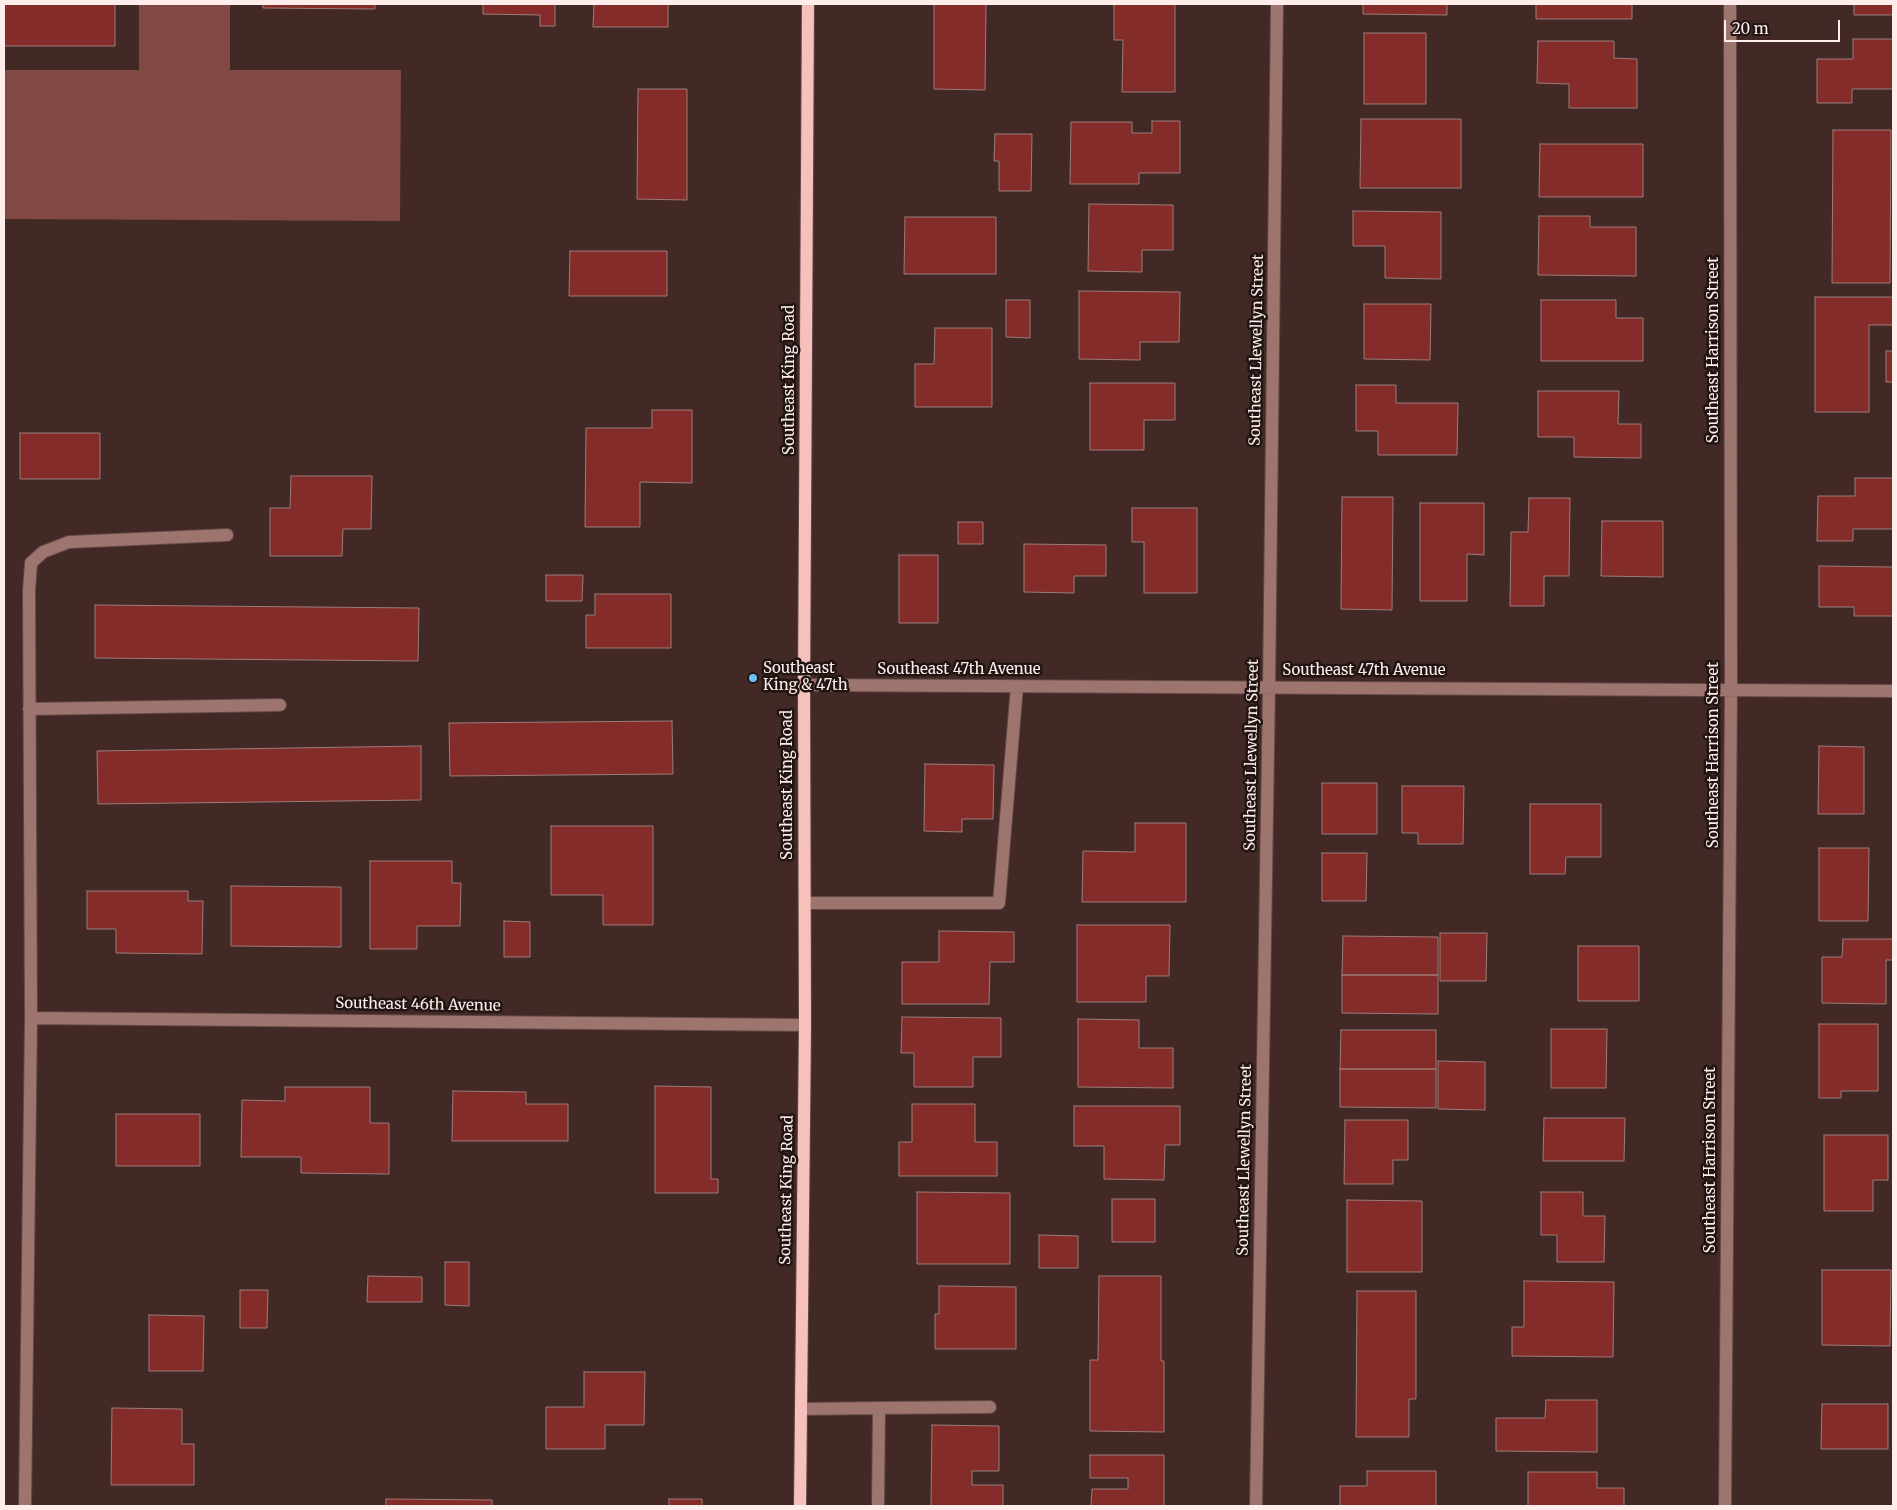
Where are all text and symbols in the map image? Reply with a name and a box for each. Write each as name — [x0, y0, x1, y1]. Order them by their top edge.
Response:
scale bar — [1727, 10, 1843, 42]
text: 20 m — [1732, 19, 1769, 38]
street label: Southeast Llewellyn Street — [1246, 254, 1268, 446]
street label: Southeast Harrison Street — [1705, 257, 1723, 443]
street label: Southeast King Road — [781, 305, 799, 455]
street label: Southeast Llewellyn Street — [1241, 659, 1263, 851]
place label: Southeast King & 47th — [763, 660, 848, 695]
street label: Southeast 47th Avenue — [877, 661, 1041, 679]
street label: Southeast 47th Avenue — [1282, 662, 1446, 680]
street label: Southeast Harrison Street — [1705, 662, 1723, 848]
marker: Southeast King & 47th — [747, 672, 759, 684]
street label: Southeast King Road — [779, 710, 797, 860]
street label: Southeast 46th Avenue — [335, 995, 501, 1015]
street label: Southeast Llewellyn Street — [1234, 1064, 1256, 1256]
street label: Southeast Harrison Street — [1702, 1067, 1720, 1253]
street label: Southeast King Road — [777, 1115, 797, 1265]

